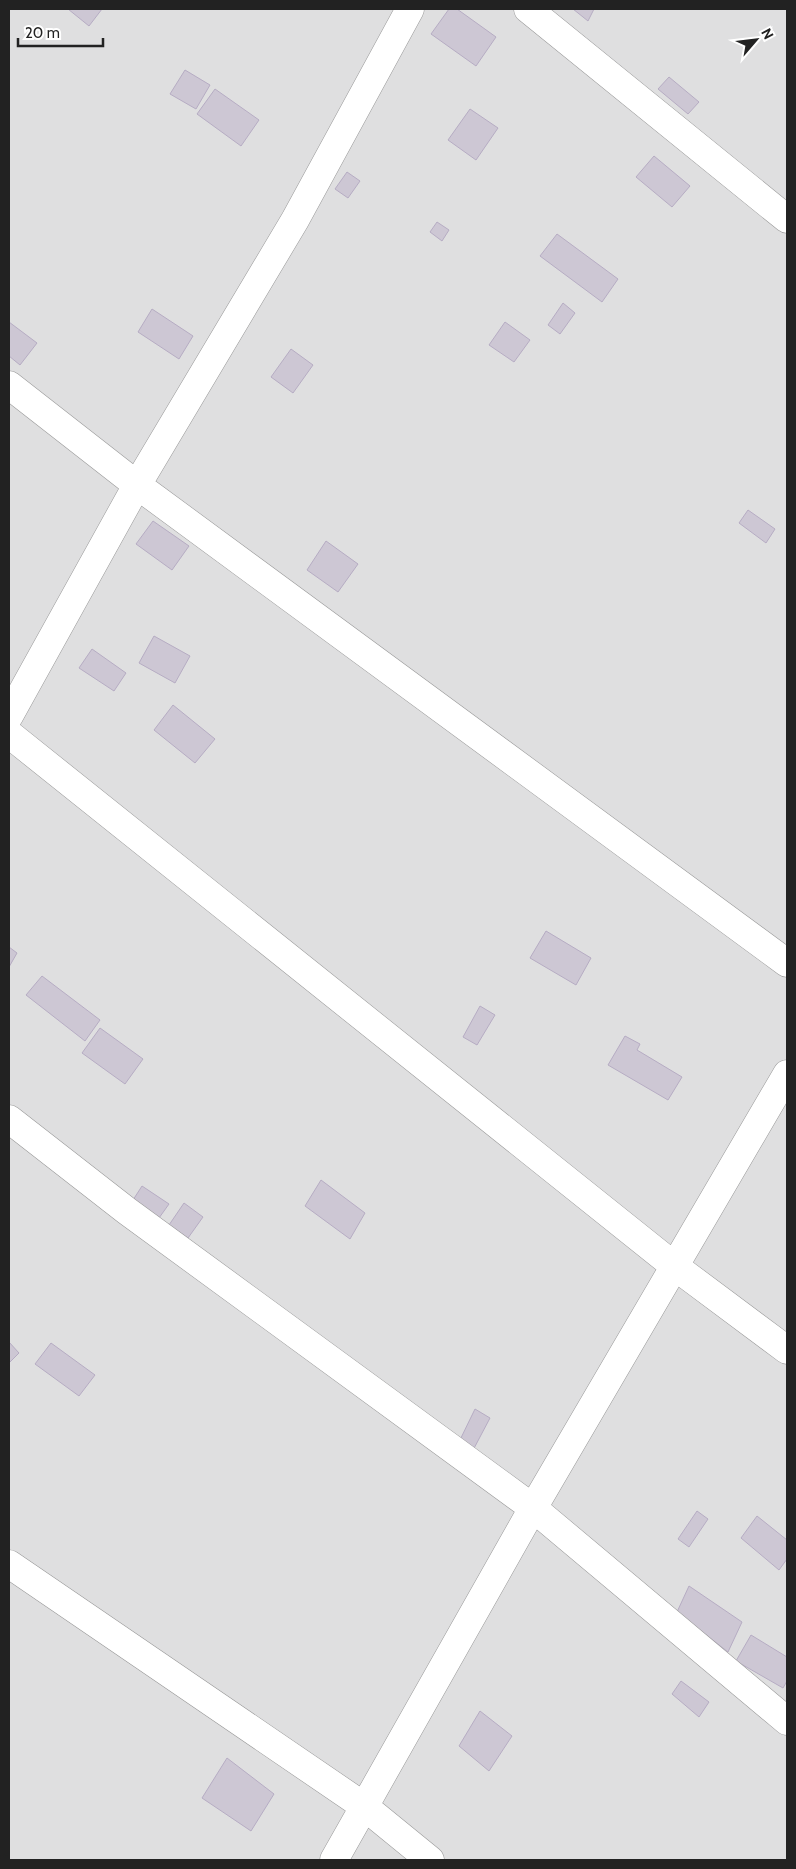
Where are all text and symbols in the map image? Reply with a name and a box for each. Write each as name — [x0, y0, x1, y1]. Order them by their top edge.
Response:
scale bar — [18, 15, 102, 47]
north arrow — [731, 15, 781, 65]
text: 20 m — [25, 24, 60, 42]
text: N — [757, 25, 778, 42]

